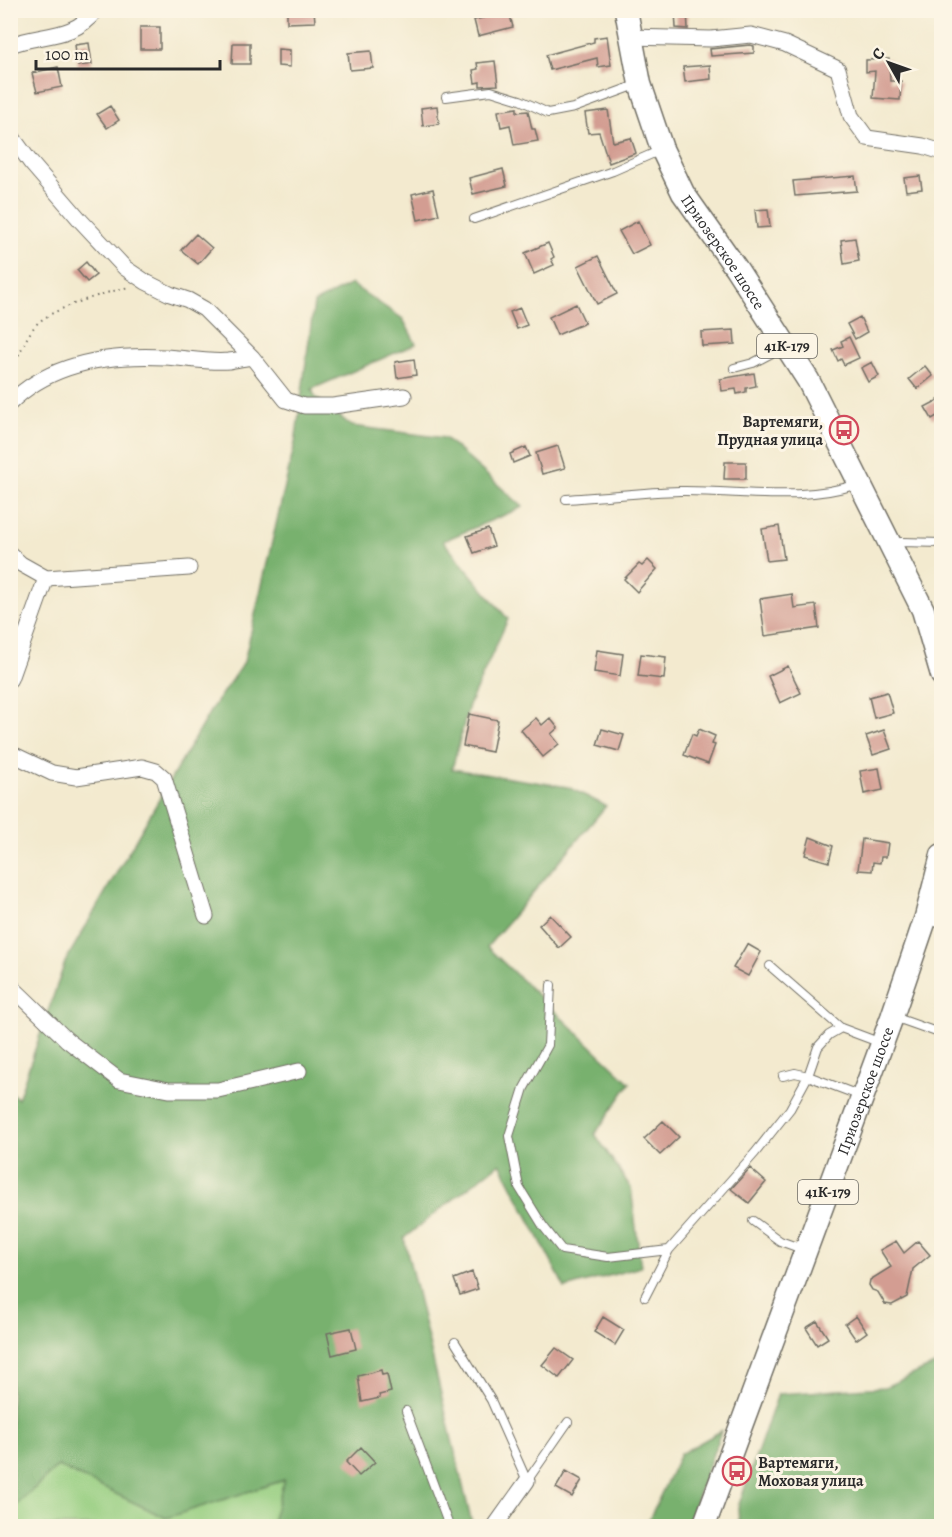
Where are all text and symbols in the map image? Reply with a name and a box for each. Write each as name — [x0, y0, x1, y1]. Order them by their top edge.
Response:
scale bar — [36, 33, 220, 71]
north arrow — [859, 33, 919, 93]
text: 100 m — [45, 42, 89, 66]
text: С — [867, 43, 890, 65]
street label: Приозерское шоссе — [675, 190, 770, 314]
road number: 41К-179 — [757, 334, 817, 358]
place label: Вартемяги, Прудная улица — [717, 411, 823, 451]
bus stop icon: Вартемяги, Прудная улица — [828, 414, 860, 446]
street label: Приозерское шоссе — [832, 1024, 899, 1158]
road number: 41К-179 — [798, 1180, 858, 1204]
place label: Вартемяги, Моховая улица — [758, 1452, 864, 1492]
bus stop icon: Вартемяги, Моховая улица — [721, 1455, 753, 1487]

